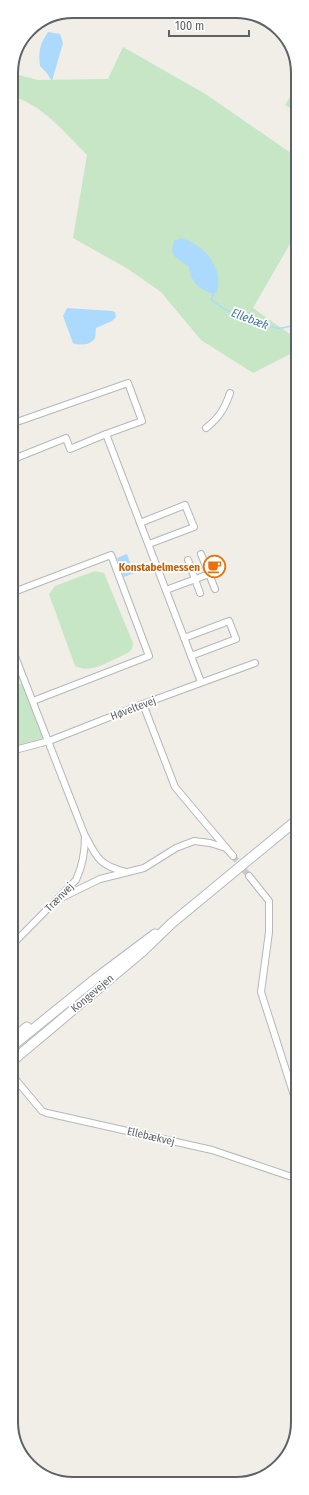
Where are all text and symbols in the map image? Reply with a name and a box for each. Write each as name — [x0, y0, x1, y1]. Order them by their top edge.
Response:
scale bar — [169, 12, 249, 38]
text: 100 m — [175, 19, 204, 33]
water label: Ellebæk — [229, 306, 271, 332]
cafe icon: Konstabelmessen — [202, 554, 228, 580]
place label: Konstabelmessen — [119, 561, 200, 574]
street label: Høveltevej — [109, 694, 158, 723]
street label: Trænvej — [42, 880, 77, 915]
street label: Kongevejen — [68, 972, 116, 1015]
street label: Ellebækvej — [126, 1125, 176, 1148]

